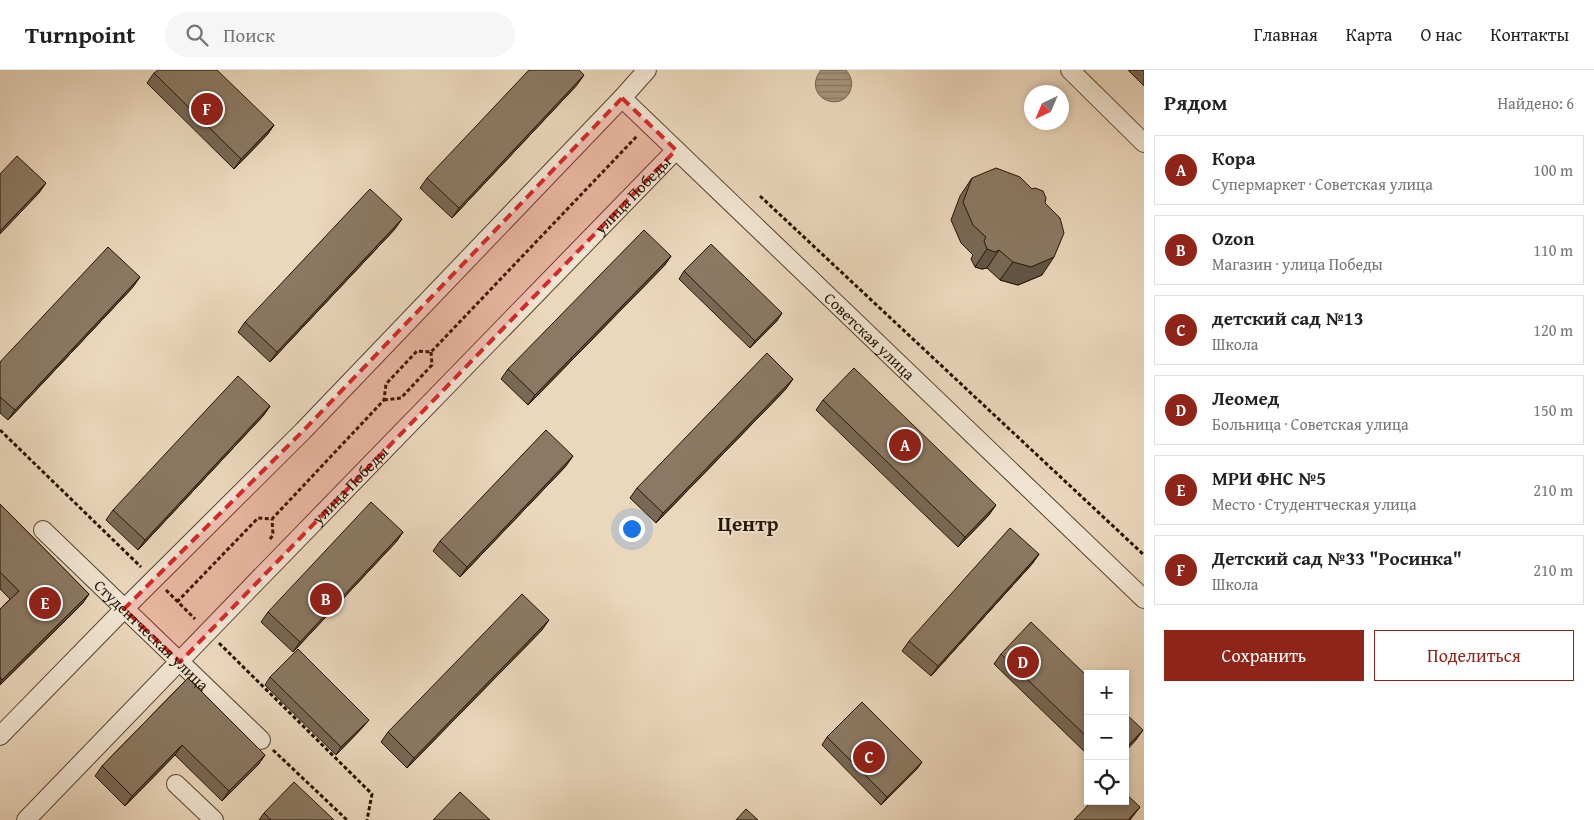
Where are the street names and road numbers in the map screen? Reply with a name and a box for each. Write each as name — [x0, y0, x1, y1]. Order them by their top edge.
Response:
street label: улица Победы — [588, 150, 676, 240]
street label: Советская улица — [819, 286, 921, 386]
street label: улица Победы — [305, 440, 394, 530]
street label: Студентческая улица — [89, 573, 215, 696]

